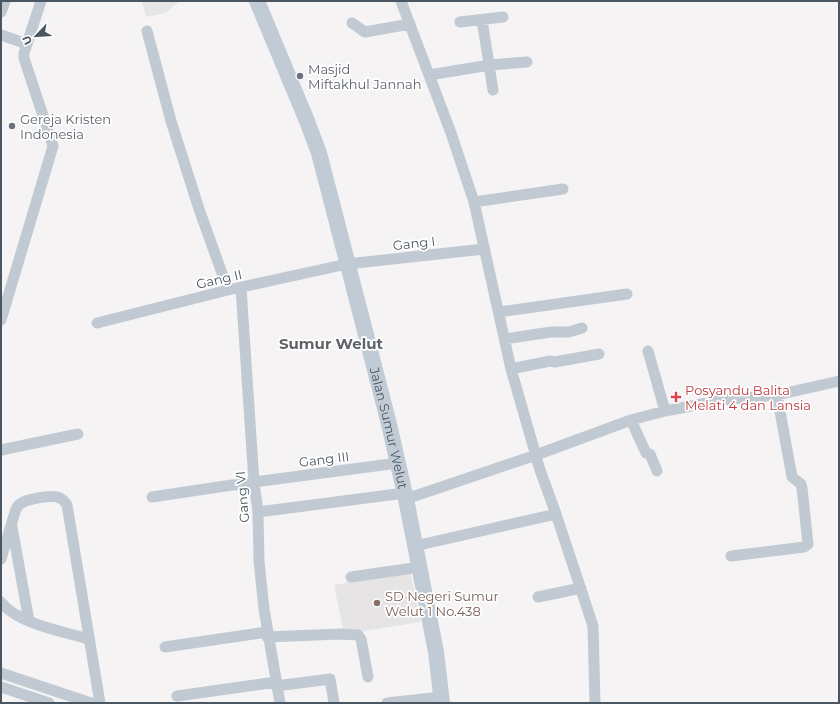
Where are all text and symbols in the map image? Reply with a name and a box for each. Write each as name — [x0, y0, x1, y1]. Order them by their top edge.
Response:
north arrow — [16, 16, 56, 56]
text: U — [19, 33, 35, 47]
place label: Masjid Miftakhul Jannah — [308, 61, 421, 92]
marker: Masjid Miftakhul Jannah — [295, 71, 305, 81]
place label: Gereja Kristen Indonesia — [20, 111, 111, 142]
marker: Gereja Kristen Indonesia — [7, 121, 17, 131]
street label: Gang I — [392, 233, 436, 253]
street label: Gang II — [194, 266, 244, 292]
district label: Sumur Welut — [279, 334, 383, 353]
street label: Jalan Sumur Welut — [366, 365, 411, 490]
place label: Posyandu Balita Melati 4 dan Lansia — [685, 382, 811, 413]
marker: Posyandu Balita Melati 4 dan Lansia — [670, 391, 682, 403]
street label: Gang III — [298, 448, 350, 470]
street label: Gang VI — [232, 471, 252, 523]
place label: SD Negeri Sumur Welut 1 No.438 — [385, 588, 499, 619]
marker: SD Negeri Sumur Welut 1 No.438 — [372, 598, 382, 608]

